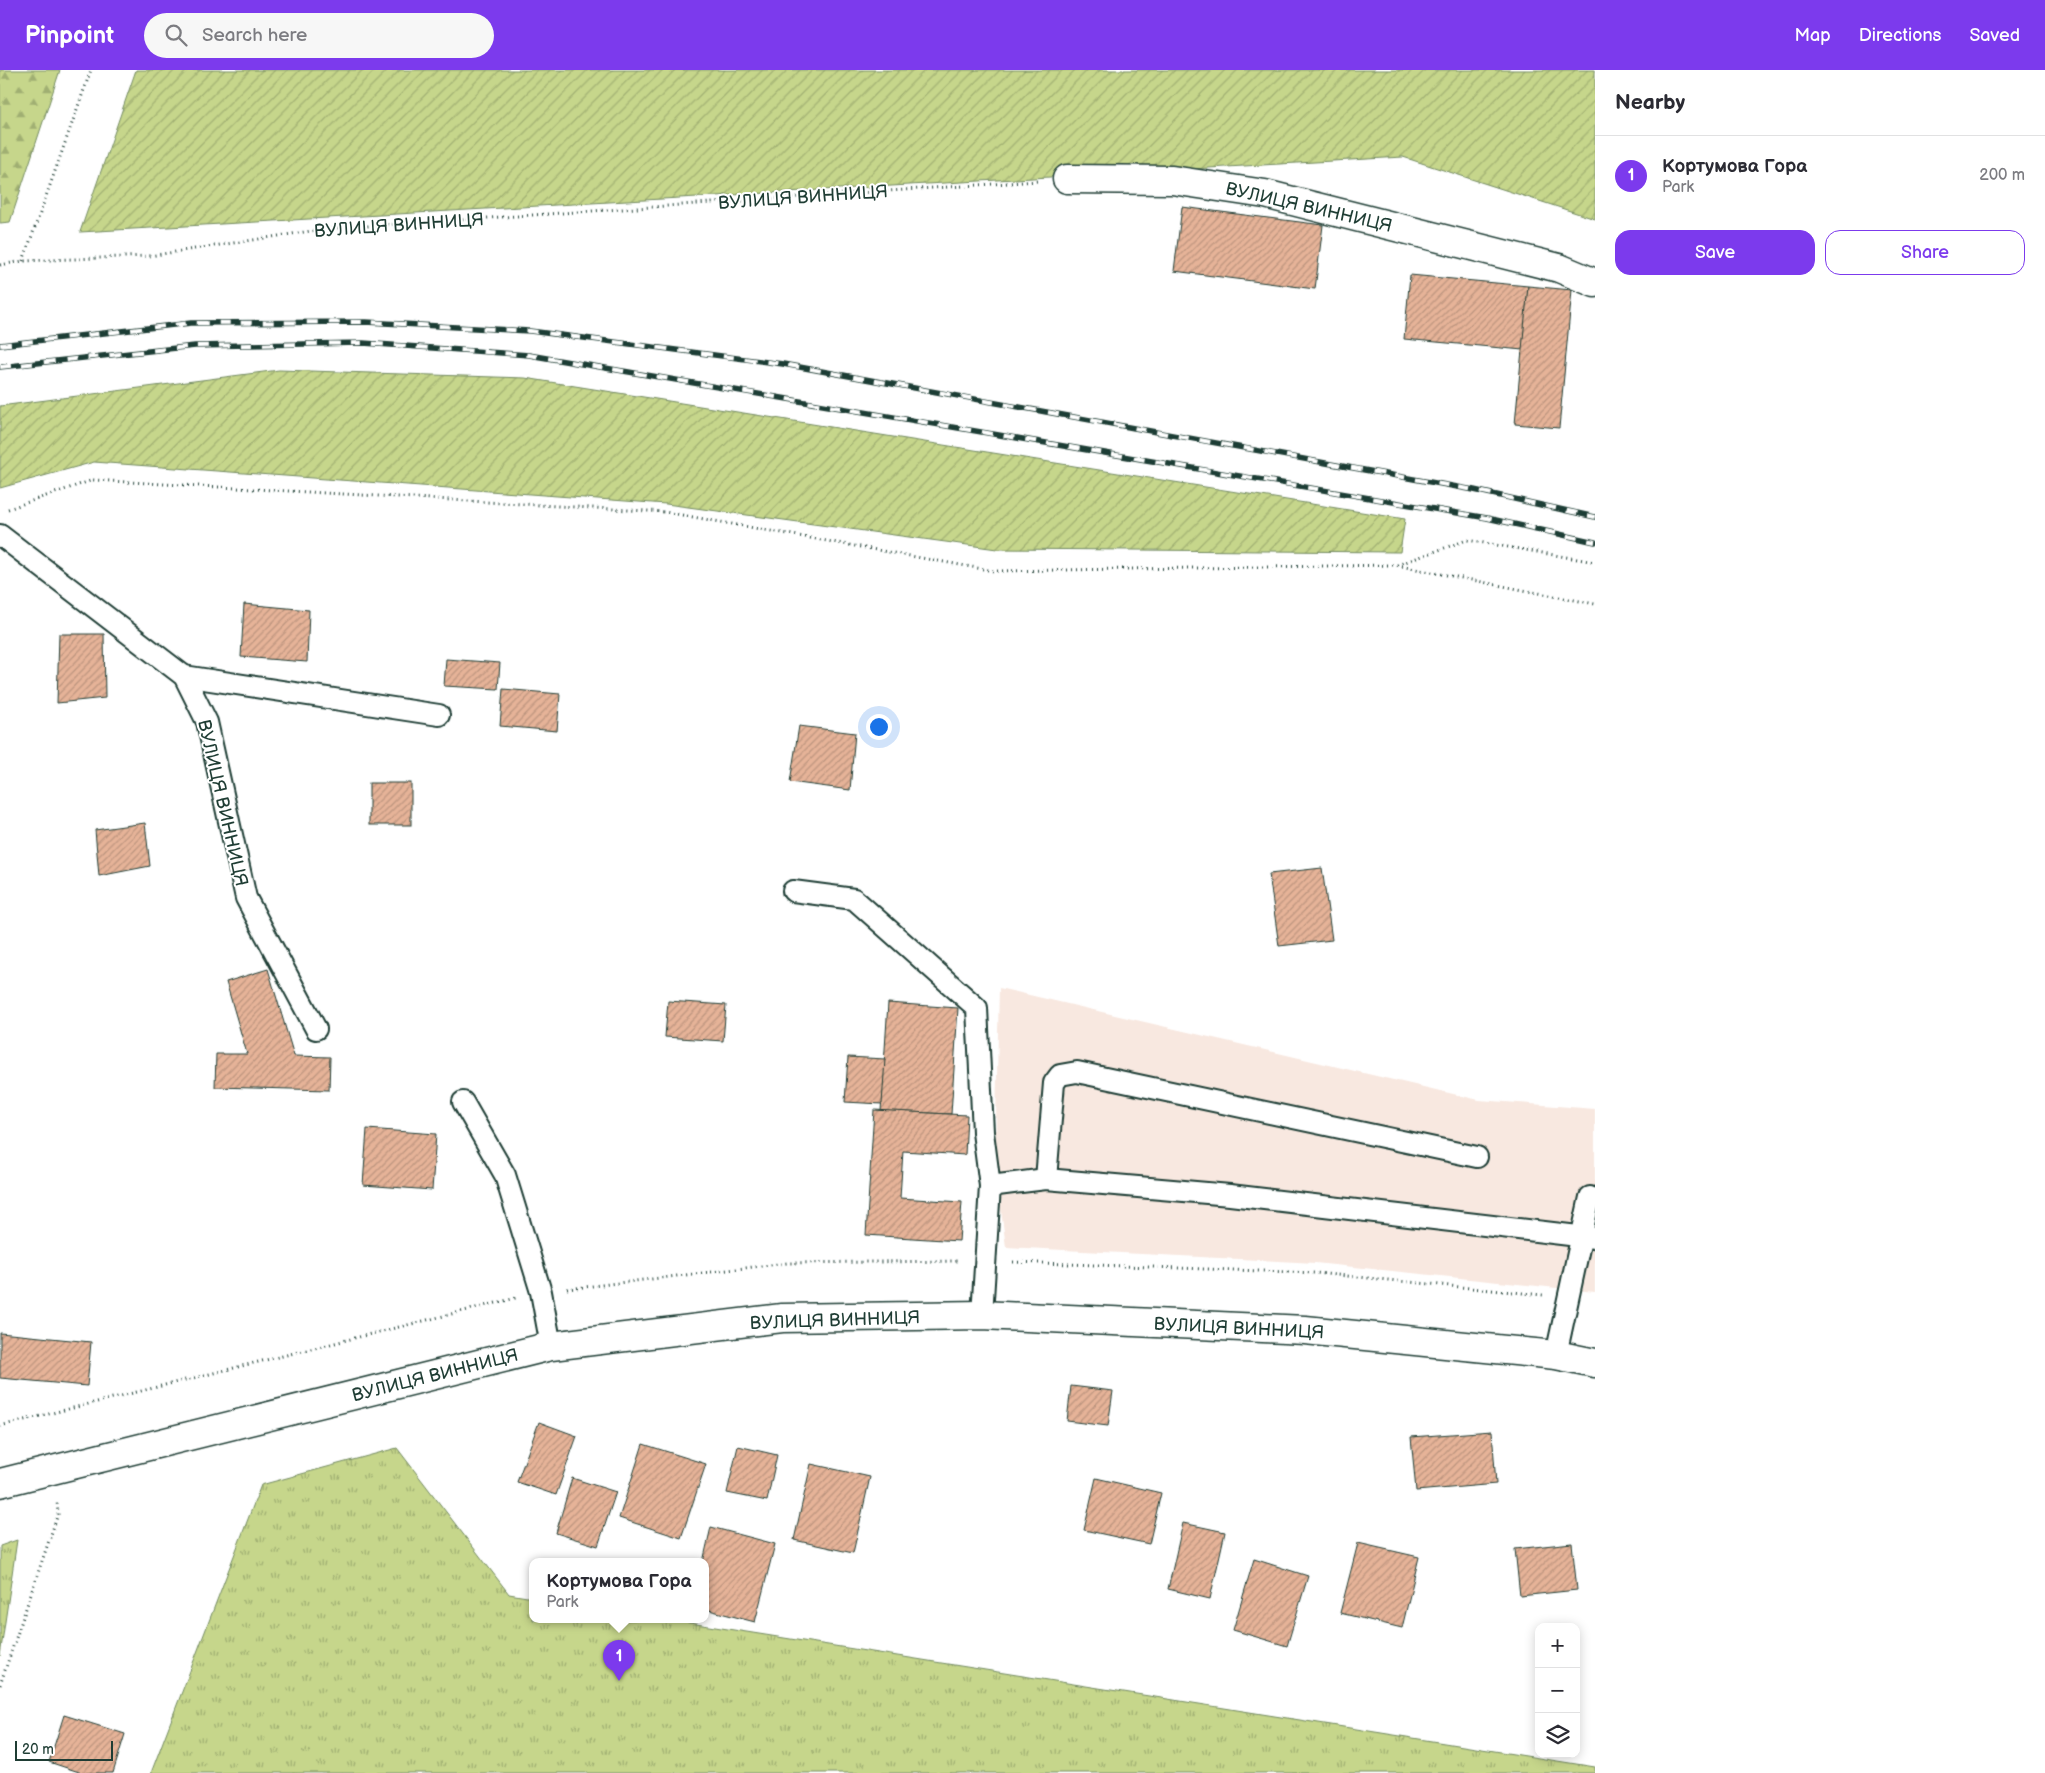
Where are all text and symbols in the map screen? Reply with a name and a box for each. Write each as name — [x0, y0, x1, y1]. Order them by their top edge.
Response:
search box — [144, 13, 494, 58]
text: Pinpoint — [25, 21, 114, 50]
icon: search — [162, 21, 190, 49]
text: Search here — [202, 24, 307, 47]
text: Map — [1795, 25, 1831, 46]
text: Directions — [1859, 25, 1941, 46]
text: Saved — [1969, 25, 2020, 46]
text: Nearby — [1615, 90, 1685, 115]
text: Кортумова Гора — [1662, 155, 1807, 178]
text: 1 — [1628, 166, 1634, 185]
text: 200 m — [1979, 166, 2025, 185]
street label: ВУЛИЦЯ ВИННИЦЯ — [1224, 178, 1394, 237]
text: Park — [1662, 178, 1694, 197]
street label: ВУЛИЦЯ ВИННИЦЯ — [717, 181, 889, 214]
street label: ВУЛИЦЯ ВИННИЦЯ — [313, 209, 485, 242]
button: Save — [1615, 230, 1815, 275]
button: Share — [1825, 230, 2025, 275]
your location — [866, 714, 892, 740]
street label: ВУЛИЦЯ ВИННИЦЯ — [193, 718, 252, 888]
street label: ВУЛИЦЯ ВИННИЦЯ — [749, 1307, 921, 1334]
street label: ВУЛИЦЯ ВИННИЦЯ — [1153, 1314, 1325, 1343]
street label: ВУЛИЦЯ ВИННИЦЯ — [350, 1345, 520, 1406]
popup — [529, 1558, 709, 1623]
text: Кортумова Гора — [546, 1570, 692, 1593]
text: Park — [546, 1593, 578, 1612]
map controls — [1535, 1623, 1580, 1758]
button: + — [1535, 1623, 1580, 1668]
pin: 1 — [603, 1640, 635, 1681]
button: − — [1535, 1668, 1580, 1713]
button: layers — [1535, 1713, 1580, 1758]
scale bar — [15, 1738, 112, 1761]
text: 20 m — [22, 1741, 54, 1758]

